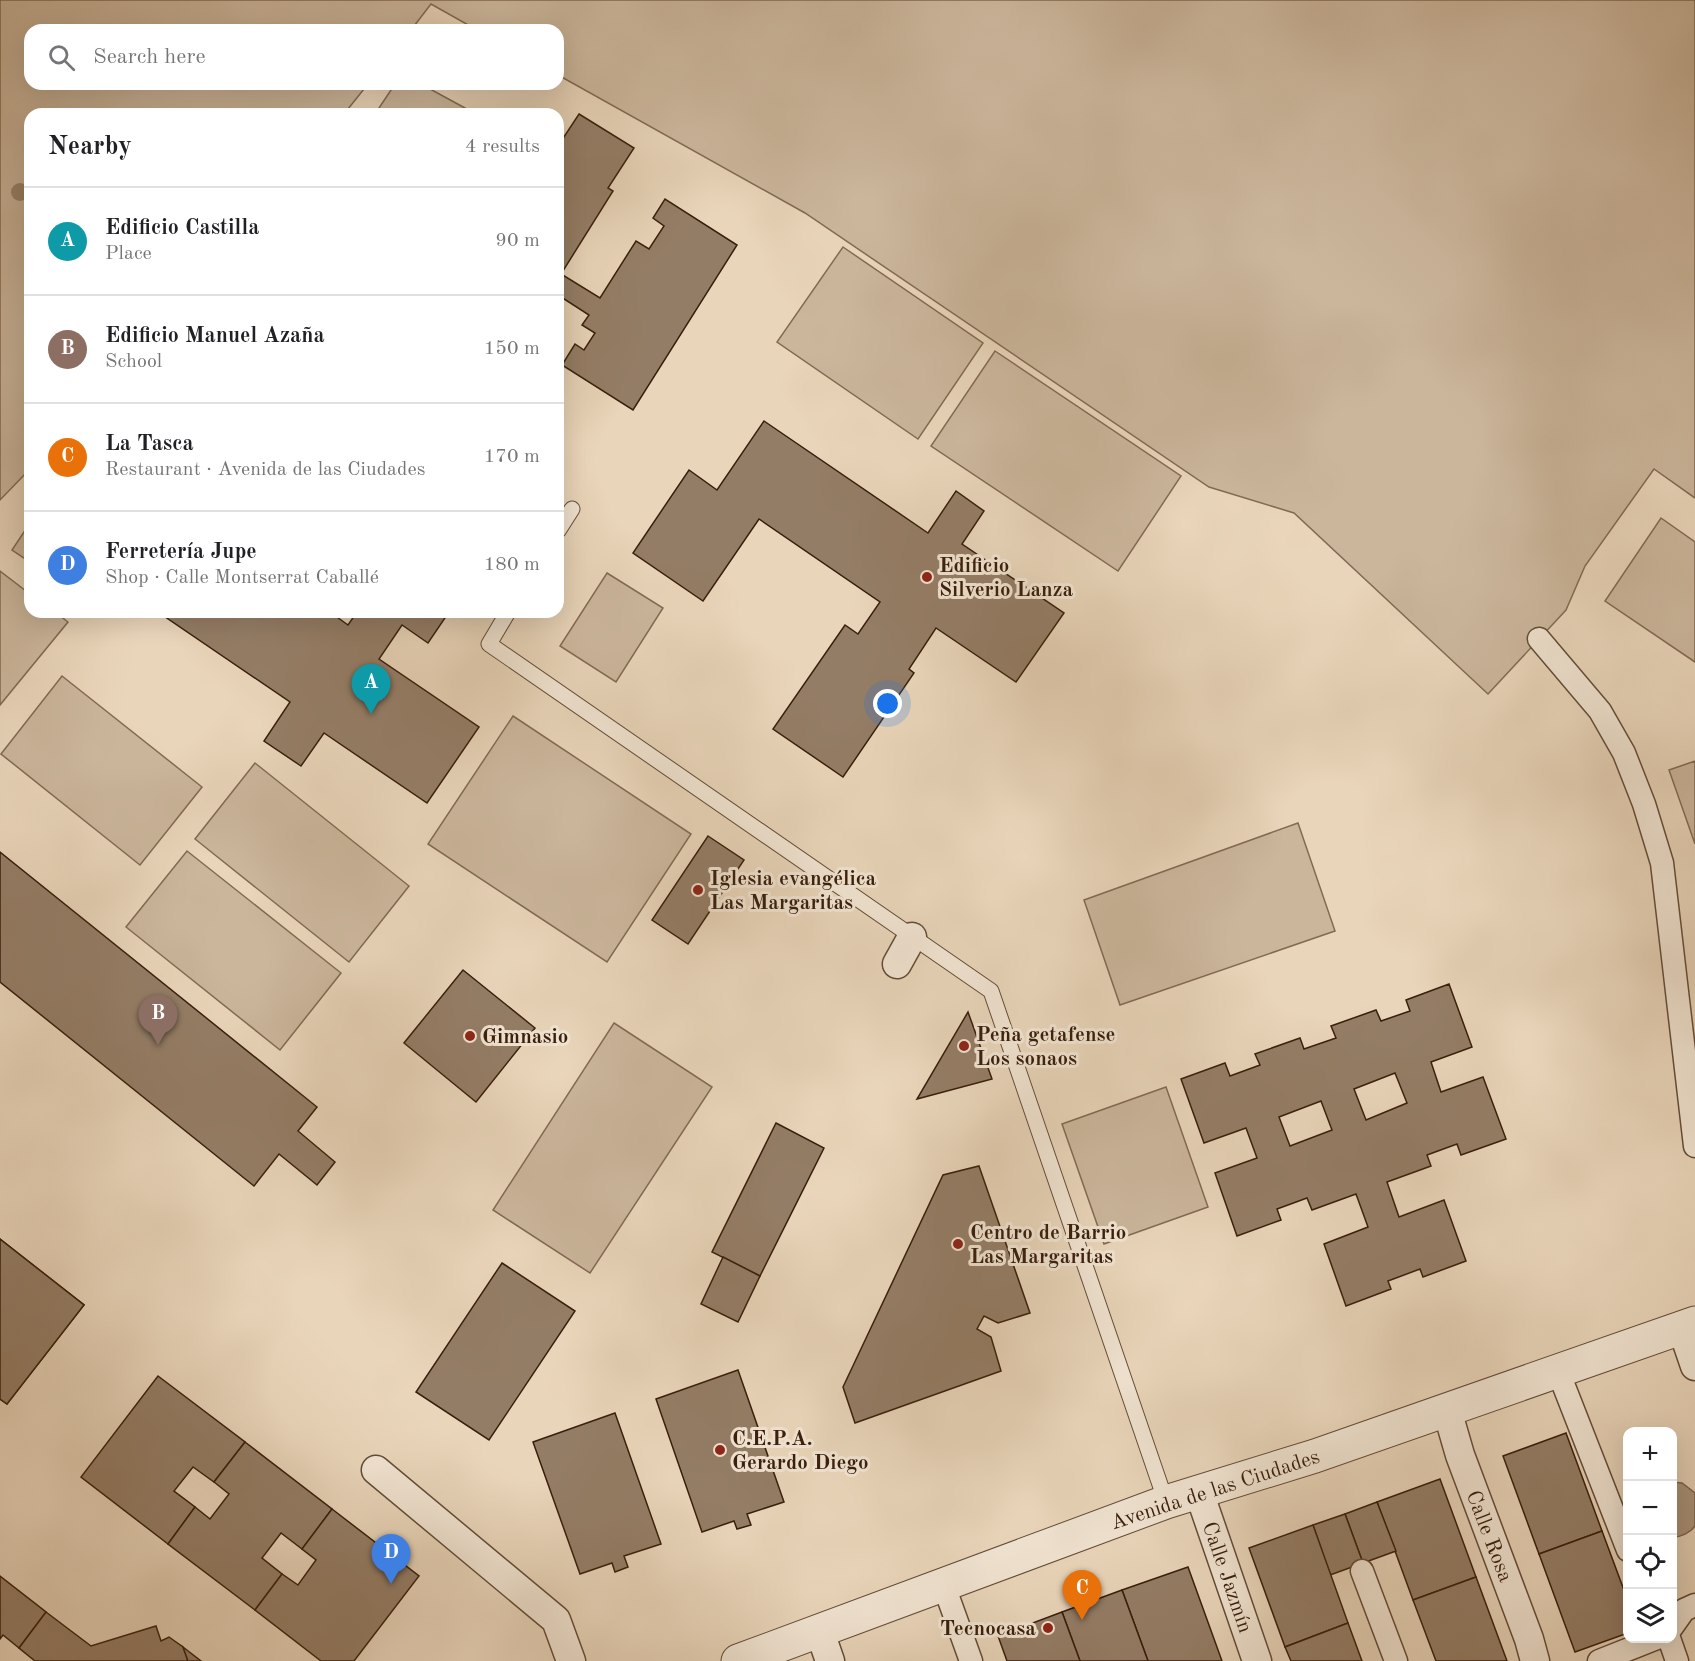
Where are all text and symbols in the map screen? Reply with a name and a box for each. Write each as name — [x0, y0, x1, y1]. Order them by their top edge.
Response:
search box — [24, 24, 564, 90]
icon: search — [45, 41, 78, 74]
text: Search here — [93, 46, 206, 68]
text: Nearby — [48, 134, 132, 160]
text: 4 results — [465, 137, 540, 157]
text: Edificio Castilla — [105, 217, 259, 239]
text: A — [60, 231, 75, 251]
text: 90 m — [495, 231, 540, 251]
text: Place — [105, 244, 152, 264]
text: Edificio Manuel Azaña — [105, 325, 325, 347]
text: B — [60, 339, 75, 359]
text: 150 m — [484, 339, 540, 359]
text: School — [105, 352, 162, 372]
text: La Tasca — [105, 433, 194, 455]
text: C — [61, 447, 74, 467]
text: 170 m — [484, 447, 540, 467]
text: Restaurant · Avenida de las Ciudades — [105, 460, 425, 480]
text: Ferretería Jupe — [105, 541, 257, 563]
text: D — [60, 555, 75, 575]
text: 180 m — [484, 555, 540, 575]
place label: Edificio Silverio Lanza — [939, 556, 1073, 601]
text: Shop · Calle Montserrat Caballé — [105, 568, 379, 588]
marker: Edificio Silverio Lanza — [920, 570, 934, 584]
pin: A — [352, 664, 391, 714]
your location — [873, 689, 902, 718]
place label: Iglesia evangélica Las Margaritas — [710, 869, 877, 914]
marker: Iglesia evangélica Las Margaritas — [691, 883, 705, 897]
pin: B — [138, 996, 178, 1045]
place label: Peña getafense Los sonaos — [976, 1025, 1116, 1070]
place label: Gimnasio — [482, 1027, 568, 1048]
marker: Gimnasio — [463, 1029, 477, 1043]
marker: Peña getafense Los sonaos — [957, 1039, 971, 1053]
place label: Centro de Barrio Las Margaritas — [970, 1223, 1126, 1268]
marker: Centro de Barrio Las Margaritas — [951, 1237, 965, 1251]
map controls — [1623, 1427, 1677, 1643]
button: + — [1623, 1427, 1677, 1481]
place label: C.E.P.A. Gerardo Diego — [732, 1429, 869, 1474]
marker: C.E.P.A. Gerardo Diego — [713, 1443, 727, 1457]
street label: Avenida de las Ciudades — [1108, 1447, 1323, 1534]
button: − — [1623, 1481, 1677, 1535]
street label: Calle Rosa — [1462, 1488, 1516, 1585]
street label: Calle Jazmín — [1198, 1519, 1255, 1636]
pin: D — [372, 1534, 410, 1584]
button: locate — [1623, 1535, 1677, 1589]
pin: C — [1062, 1570, 1102, 1620]
button: layers — [1623, 1589, 1677, 1643]
place label: Tecnocasa — [940, 1619, 1036, 1640]
marker: Tecnocasa — [1041, 1621, 1055, 1635]

